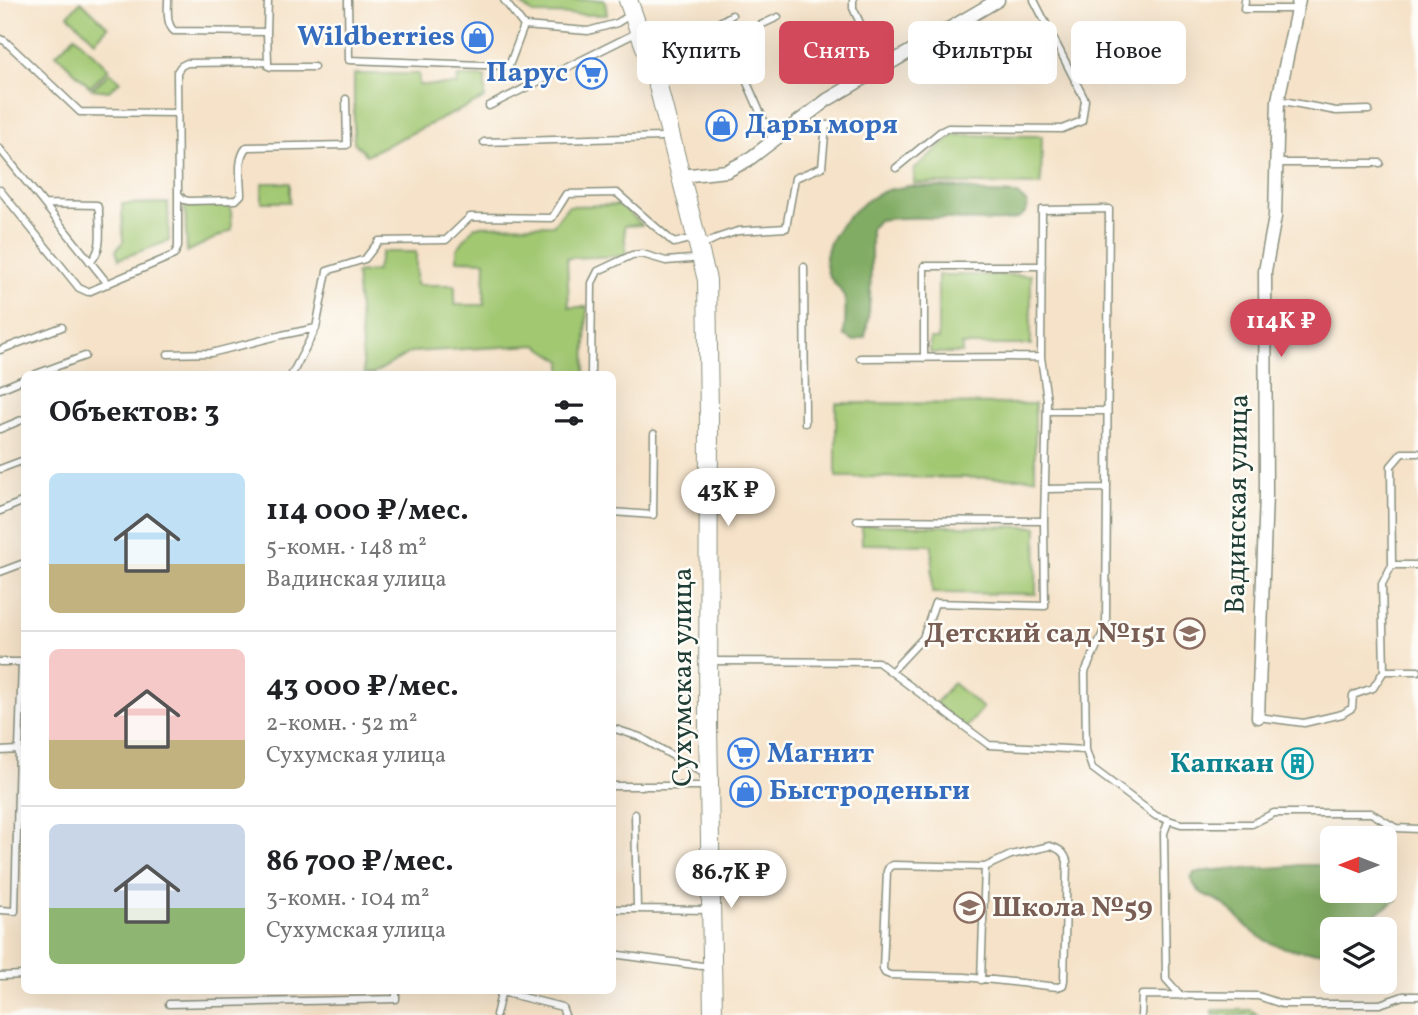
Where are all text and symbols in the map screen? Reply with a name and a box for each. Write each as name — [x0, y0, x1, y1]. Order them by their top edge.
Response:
place label: Wildberries — [297, 18, 455, 57]
shop icon: Wildberries — [461, 20, 495, 54]
chip: Купить — [637, 21, 765, 84]
chip: Снять — [779, 21, 894, 84]
chip: Фильтры — [908, 21, 1057, 84]
chip: Новое — [1071, 21, 1186, 84]
place label: Парус — [486, 54, 568, 93]
supermarket icon: Парус — [574, 56, 608, 90]
place label: Дары моря — [745, 106, 898, 145]
shop icon: Дары моря — [705, 108, 739, 142]
pin: 114K ₽ — [1224, 300, 1338, 359]
text: 114K ₽ — [1246, 306, 1316, 338]
text: Объектов: 3 — [49, 392, 219, 434]
icon: filters — [550, 394, 588, 432]
street label: Вадинская улица — [1217, 394, 1259, 614]
pin: 43K ₽ — [679, 468, 777, 528]
text: 43K ₽ — [697, 475, 759, 507]
text: 114 000 ₽/мес. — [266, 490, 469, 532]
icon: home — [105, 501, 189, 585]
text: 5-комн. · 148 m² — [266, 532, 427, 564]
text: Вадинская улица — [266, 564, 447, 596]
street label: Сухумская улица — [664, 567, 703, 787]
place label: Детский сад №151 — [924, 615, 1166, 654]
school or university icon: Детский сад №151 — [1172, 617, 1206, 651]
text: 43 000 ₽/мес. — [266, 666, 459, 708]
icon: home — [105, 677, 189, 761]
text: 2-комн. · 52 m² — [266, 708, 418, 740]
place label: Магнит — [767, 735, 875, 774]
supermarket icon: Магнит — [727, 737, 761, 771]
text: Сухумская улица — [266, 740, 446, 772]
place label: Капкан — [1170, 745, 1274, 784]
building icon: Капкан — [1280, 747, 1314, 781]
place label: Быстроденьги — [769, 772, 970, 811]
shop icon: Быстроденьги — [729, 774, 763, 808]
north arrow — [1320, 826, 1396, 903]
map controls — [1320, 826, 1397, 994]
text: 86 700 ₽/мес. — [266, 841, 454, 883]
pin: 86.7K ₽ — [666, 850, 796, 910]
icon: home — [105, 852, 189, 936]
text: 86.7K ₽ — [691, 857, 771, 889]
text: 3-комн. · 104 m² — [266, 883, 430, 915]
place label: Школа №59 — [992, 889, 1153, 928]
school or university icon: Школа №59 — [952, 891, 986, 925]
text: Сухумская улица — [266, 915, 446, 947]
button: layers — [1320, 917, 1397, 994]

